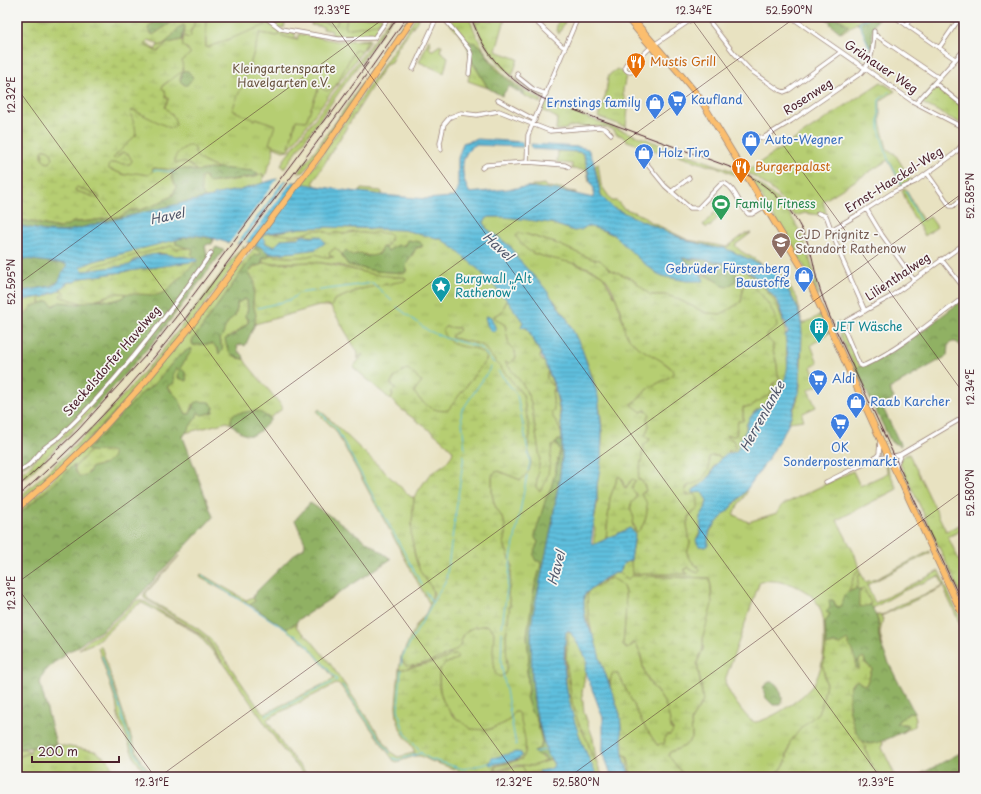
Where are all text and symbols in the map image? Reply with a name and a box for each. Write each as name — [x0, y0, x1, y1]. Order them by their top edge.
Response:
text: 12.33°E — [314, 2, 350, 17]
text: 12.34°E — [676, 2, 712, 17]
text: 52.590°N — [765, 2, 813, 17]
street label: Grünauer Weg — [841, 35, 922, 97]
restaurant icon: Mustis Grill — [625, 51, 647, 79]
place label: Mustis Grill — [650, 52, 716, 70]
park label: Kleingartensparte Havelgarten e.V. — [232, 59, 336, 91]
street label: Rosenweg — [779, 73, 836, 119]
text: 12.32°E — [3, 77, 18, 114]
supermarket icon: Kaufland — [666, 89, 688, 117]
place label: Kaufland — [691, 90, 743, 108]
shop icon: Ernstings family — [644, 92, 666, 120]
place label: Ernstings family — [546, 93, 641, 111]
shop icon: Auto-Wegner — [740, 129, 762, 157]
place label: Auto-Wegner — [765, 130, 844, 148]
shop icon: Holz Tiro — [633, 142, 655, 170]
street label: Ernst-Haeckel-Weg — [841, 142, 946, 217]
place label: Holz Tiro — [658, 143, 710, 161]
restaurant icon: Burgerpalast — [730, 156, 752, 184]
place label: Burgerpalast — [755, 157, 830, 175]
text: 52.585°N — [962, 172, 977, 219]
sports icon: Family Fitness — [710, 193, 732, 221]
place label: Family Fitness — [735, 194, 816, 212]
water label: Havel — [148, 202, 188, 228]
place label: CJD Prignitz - Standort Rathenow — [795, 225, 907, 257]
water label: Havel — [479, 227, 519, 266]
school or university icon: CJD Prignitz - Standort Rathenow — [770, 231, 792, 259]
street label: Lilienthalweg — [861, 248, 934, 305]
text: 52.595°N — [3, 259, 18, 305]
place label: Gebrüder Fürstenberg Baustoffe — [666, 259, 790, 291]
shop icon: Gebrüder Fürstenberg Baustoffe — [793, 265, 815, 293]
place label: Burgwall „Alt Rathenow“ — [455, 269, 532, 301]
place icon: Burgwall „Alt Rathenow“ — [430, 275, 452, 303]
street label: Steckelsdorfer Havelweg — [58, 301, 164, 420]
building icon: JET Wäsche — [808, 316, 830, 344]
place label: JET Wäsche — [833, 317, 903, 335]
supermarket icon: Aldi — [807, 368, 829, 396]
place label: Aldi — [832, 369, 855, 387]
text: 12.34°E — [962, 369, 977, 405]
water label: Herrenlanke — [734, 376, 789, 454]
shop icon: Raab Karcher — [845, 391, 867, 419]
place label: Raab Karcher — [870, 392, 951, 410]
supermarket icon: OK Sonderpostenmarkt — [829, 412, 851, 440]
place label: OK Sonderpostenmarkt — [783, 438, 897, 470]
text: 52.580°N — [962, 469, 977, 517]
water label: Havel — [542, 546, 570, 587]
text: 12.31°E — [3, 576, 18, 610]
scale bar — [32, 738, 119, 764]
text: 200 m — [38, 742, 78, 760]
text: 12.31°E — [135, 774, 169, 789]
text: 12.32°E — [496, 774, 533, 789]
text: 52.580°N — [552, 774, 600, 789]
text: 12.33°E — [858, 774, 894, 789]

